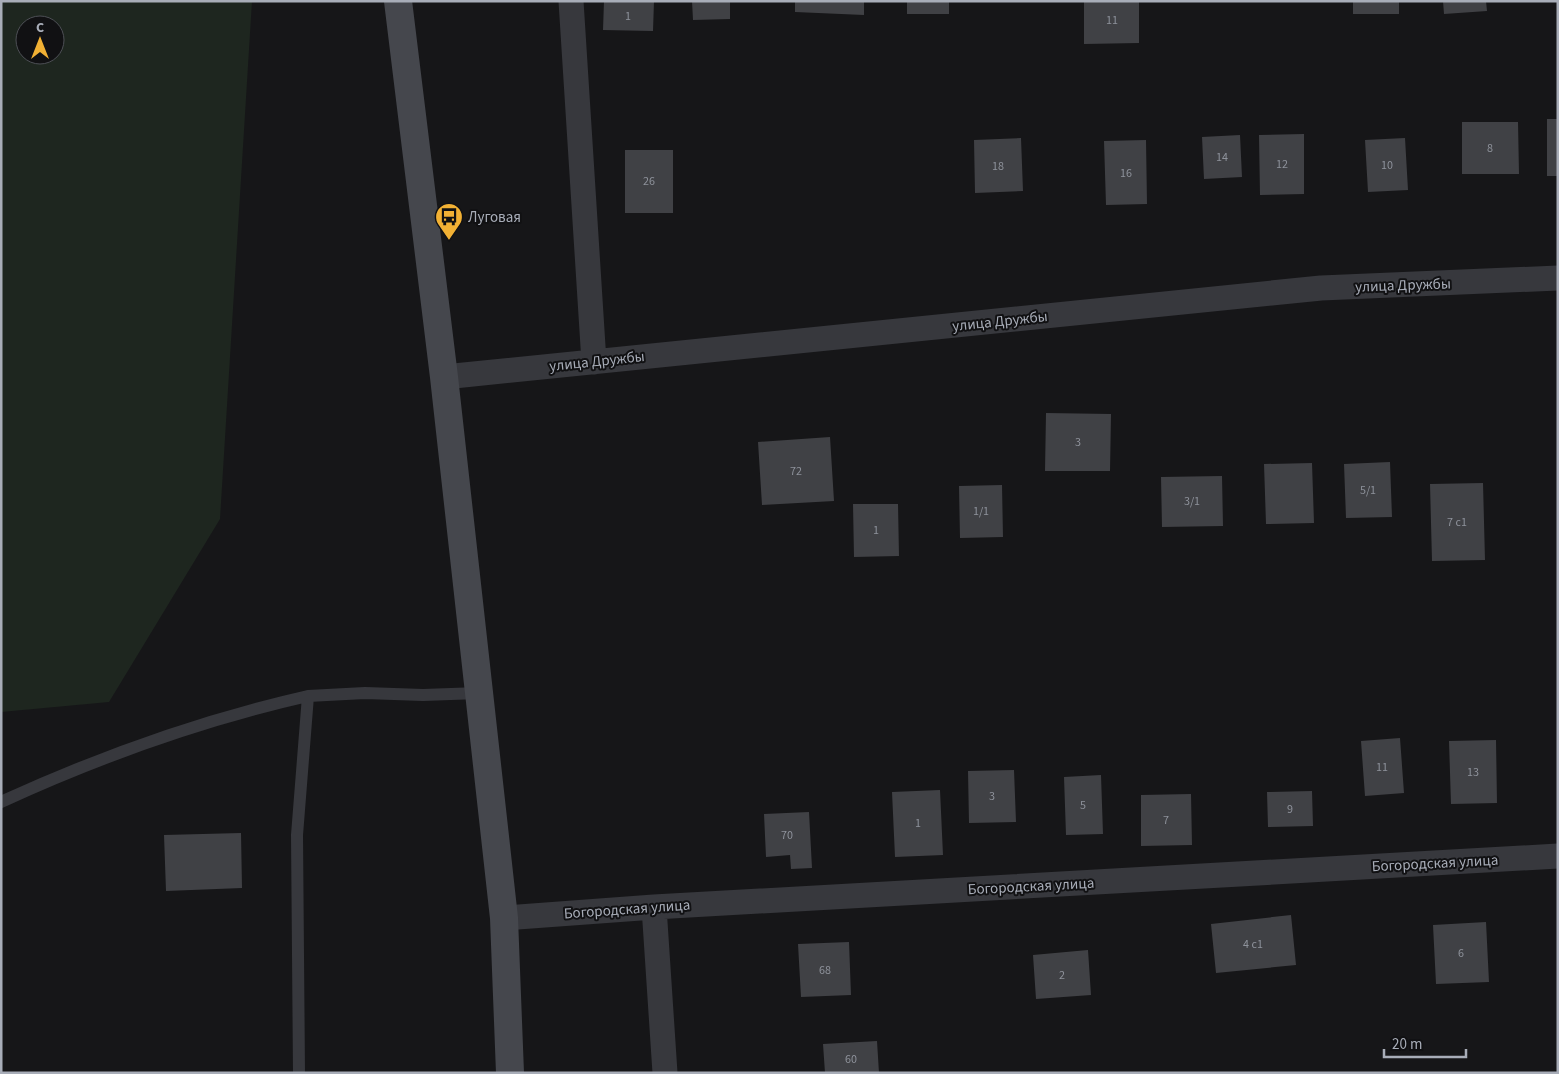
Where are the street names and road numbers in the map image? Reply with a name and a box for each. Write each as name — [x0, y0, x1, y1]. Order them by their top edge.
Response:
street label: улица Дружбы — [1355, 273, 1451, 298]
street label: улица Дружбы — [951, 306, 1049, 337]
street label: улица Дружбы — [548, 346, 646, 377]
street label: Богородская улица — [1371, 850, 1499, 877]
street label: Богородская улица — [967, 873, 1095, 900]
street label: Богородская улица — [563, 895, 691, 924]

